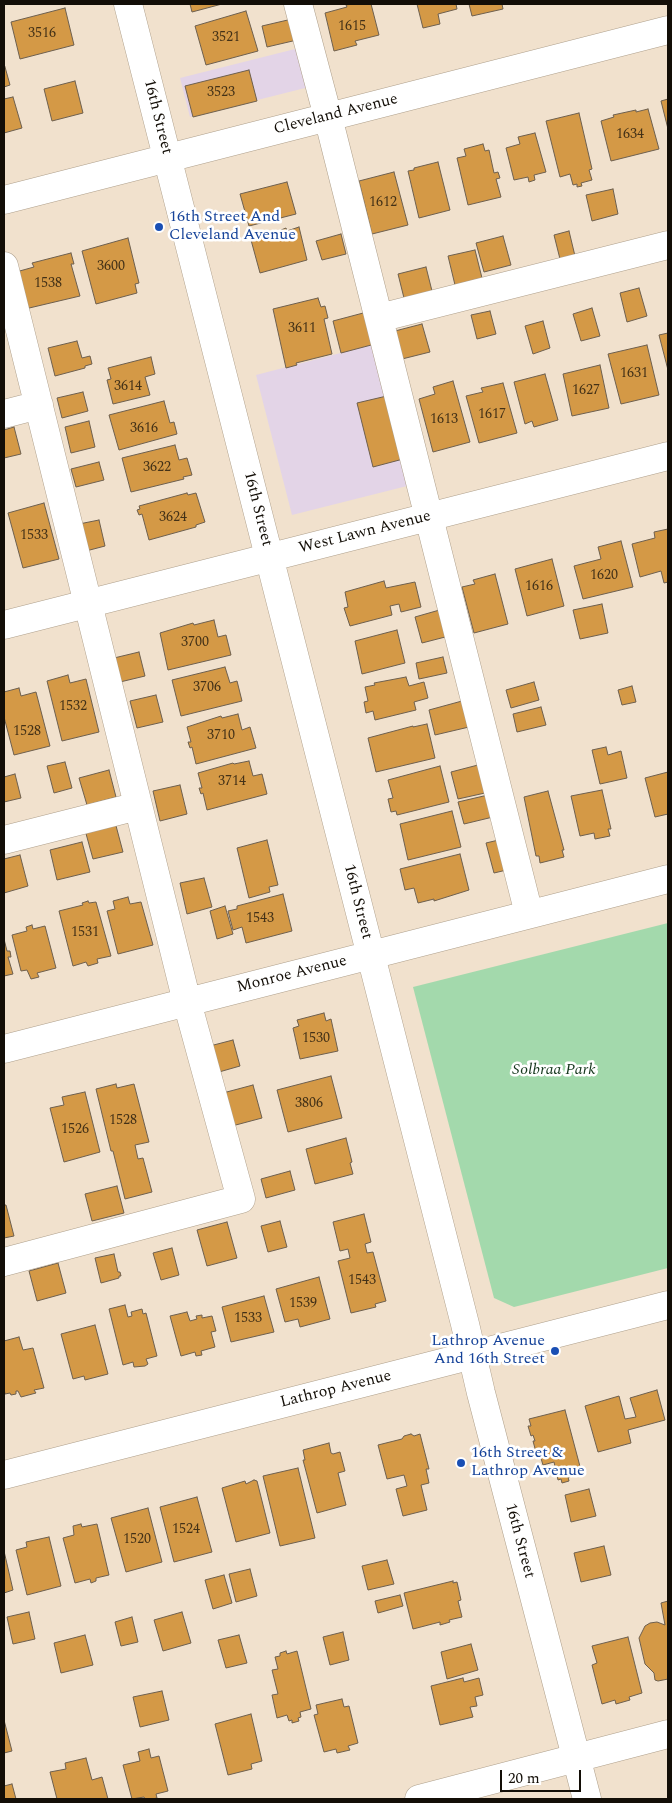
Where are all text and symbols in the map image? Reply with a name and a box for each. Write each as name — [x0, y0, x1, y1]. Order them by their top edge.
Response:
house number: 1615 — [338, 19, 366, 35]
house number: 3516 — [28, 26, 56, 42]
house number: 3521 — [212, 30, 240, 46]
street label: 16th Street — [138, 77, 176, 157]
house number: 3523 — [207, 85, 235, 101]
street label: Cleveland Avenue — [272, 90, 400, 140]
house number: 1634 — [616, 127, 644, 143]
house number: 1612 — [369, 195, 397, 211]
place label: 16th Street And Cleveland Avenue — [169, 208, 296, 246]
marker: 16th Street And Cleveland Avenue — [153, 221, 165, 233]
house number: 3600 — [97, 259, 125, 275]
house number: 1538 — [34, 276, 62, 292]
house number: 3611 — [288, 321, 316, 337]
house number: 1631 — [620, 366, 648, 382]
house number: 3614 — [114, 379, 142, 395]
house number: 1627 — [572, 383, 600, 399]
house number: 1617 — [478, 407, 506, 423]
house number: 1613 — [430, 412, 458, 428]
house number: 3616 — [130, 421, 158, 437]
house number: 3622 — [143, 460, 171, 476]
street label: 16th Street — [238, 469, 276, 549]
street label: West Lawn Avenue — [297, 507, 433, 559]
house number: 3624 — [159, 510, 187, 526]
house number: 1533 — [20, 528, 48, 544]
house number: 1620 — [590, 568, 618, 584]
house number: 1616 — [525, 579, 553, 595]
house number: 3700 — [181, 635, 209, 651]
house number: 3706 — [193, 680, 221, 696]
house number: 1532 — [59, 699, 87, 715]
house number: 1528 — [13, 724, 41, 740]
house number: 3710 — [207, 728, 235, 744]
house number: 3714 — [218, 774, 246, 790]
street label: 16th Street — [338, 862, 376, 942]
house number: 1543 — [246, 911, 274, 927]
house number: 1531 — [71, 925, 99, 941]
street label: Monroe Avenue — [235, 952, 349, 998]
house number: 1530 — [302, 1031, 330, 1047]
park label: Solbraa Park — [512, 1061, 596, 1081]
house number: 3806 — [295, 1096, 323, 1112]
house number: 1528 — [109, 1113, 137, 1129]
house number: 1526 — [61, 1122, 89, 1138]
house number: 1543 — [348, 1273, 376, 1289]
house number: 1539 — [289, 1296, 317, 1312]
house number: 1533 — [234, 1311, 262, 1327]
place label: Lathrop Avenue And 16th Street — [431, 1332, 545, 1370]
marker: Lathrop Avenue And 16th Street — [549, 1345, 561, 1357]
street label: Lathrop Avenue — [278, 1367, 394, 1413]
place label: 16th Street & Lathrop Avenue — [471, 1444, 585, 1482]
marker: 16th Street & Lathrop Avenue — [455, 1457, 467, 1469]
street label: 16th Street — [500, 1501, 538, 1581]
house number: 1524 — [172, 1522, 200, 1538]
house number: 1520 — [123, 1532, 151, 1548]
scale bar — [502, 1760, 583, 1792]
text: 20 m — [508, 1767, 540, 1790]

